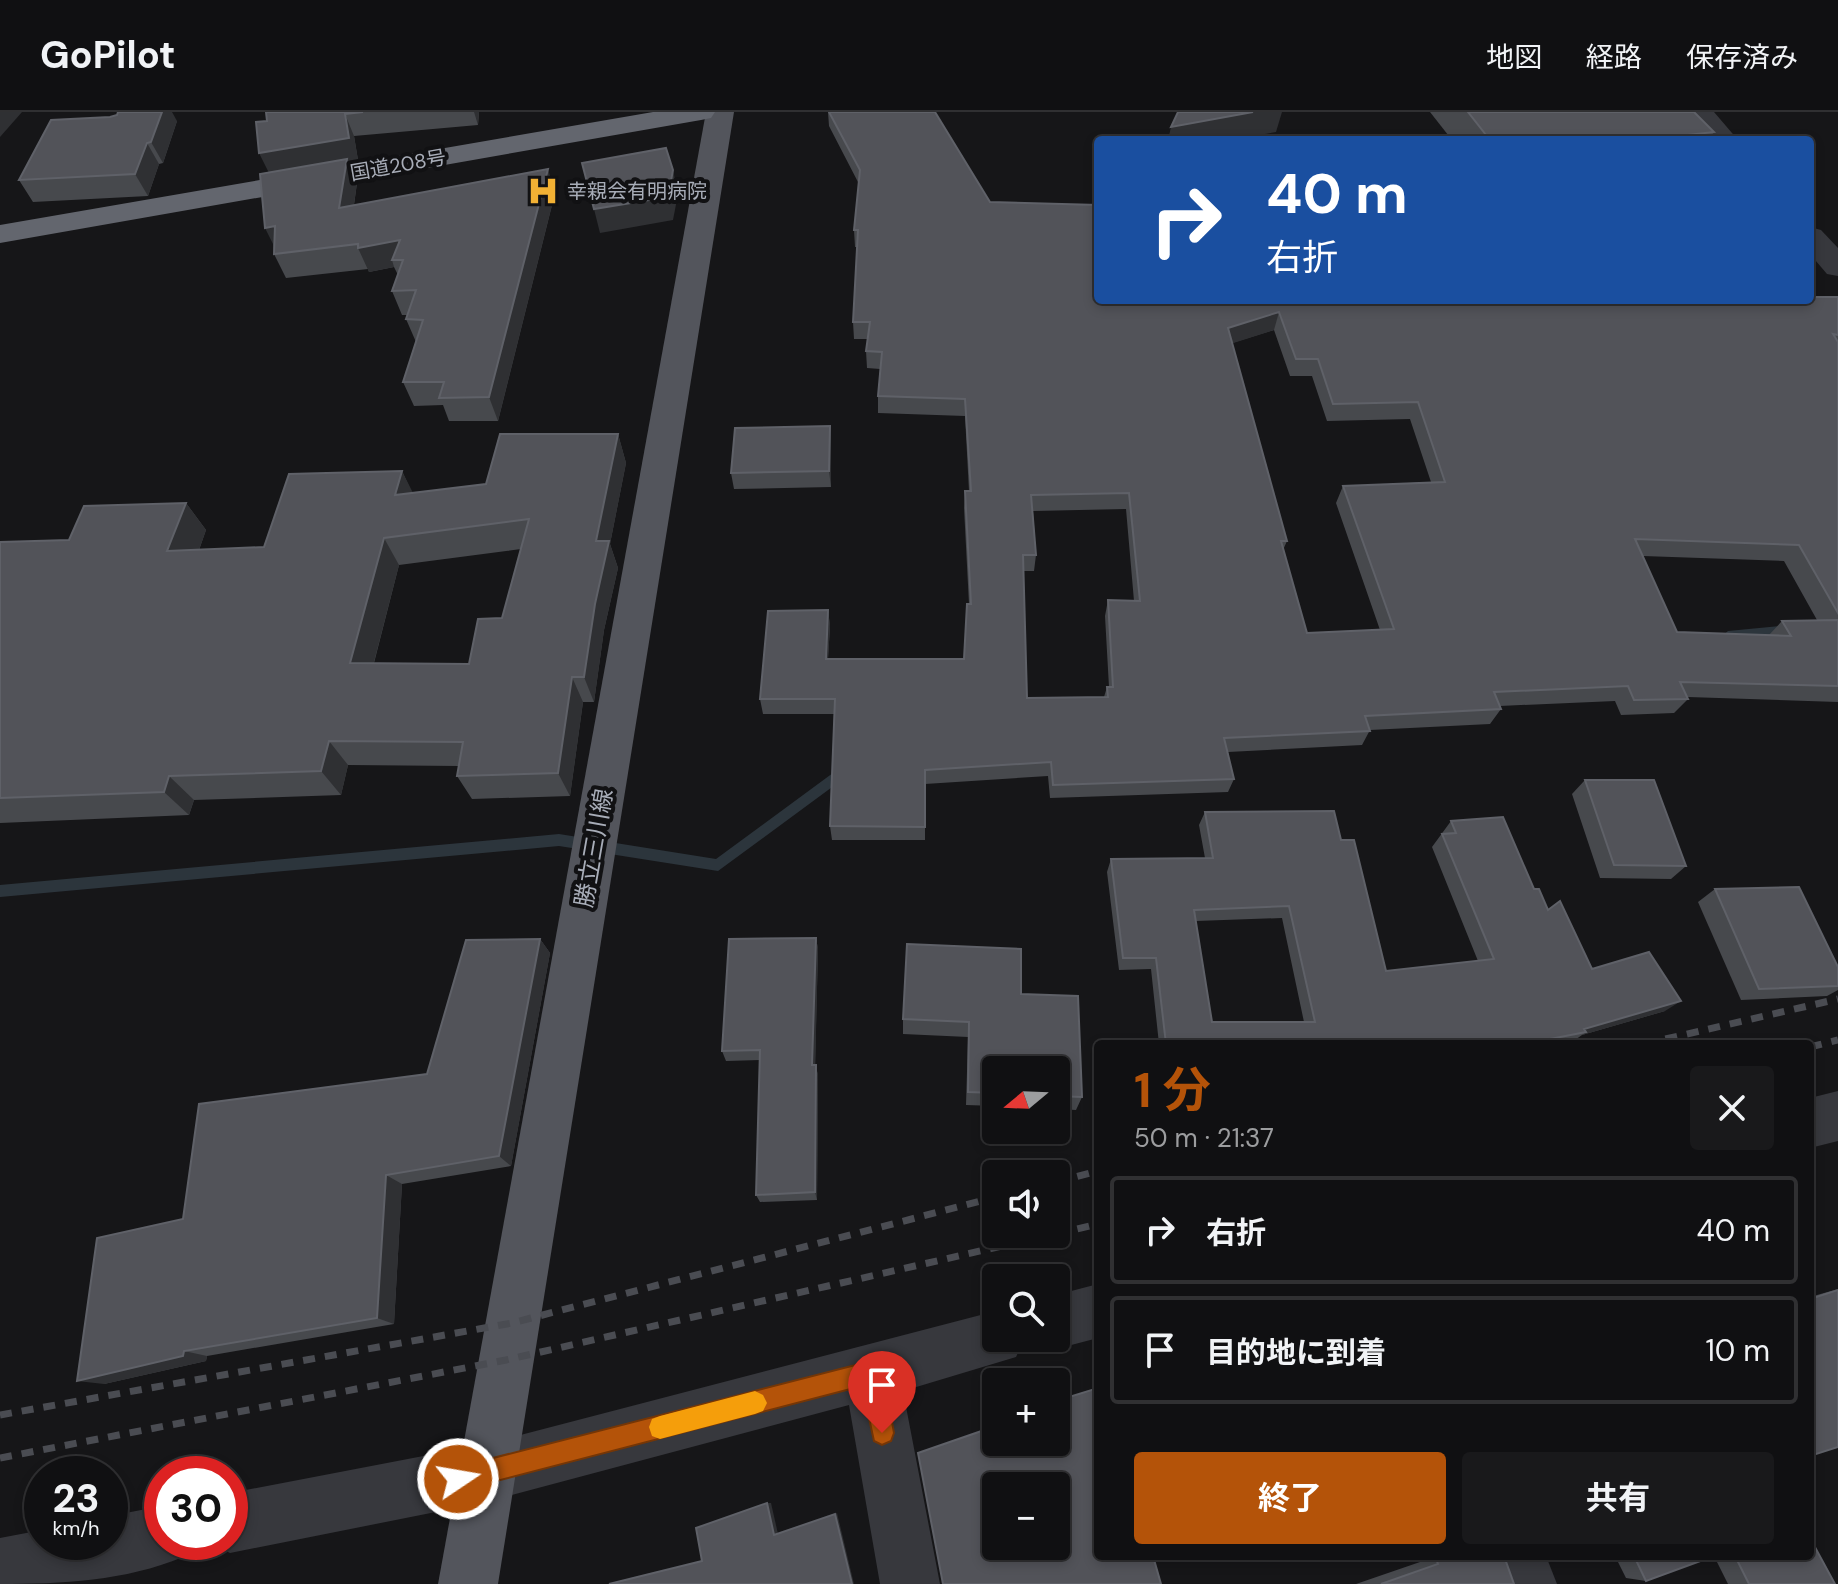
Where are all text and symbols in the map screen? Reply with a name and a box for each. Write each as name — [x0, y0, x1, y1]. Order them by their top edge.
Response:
text: GoPilot — [40, 30, 176, 80]
text: 地図 — [1486, 39, 1542, 76]
text: 経路 — [1586, 39, 1642, 76]
text: 保存済み — [1686, 39, 1798, 76]
street label: 国道208号 — [348, 144, 448, 186]
text: 40 m — [1266, 157, 1408, 230]
icon: right — [1134, 168, 1238, 272]
hospital icon: 幸親会有明病院 — [526, 174, 560, 208]
place label: 幸親会有明病院 — [567, 178, 707, 204]
text: 右折 — [1266, 234, 1338, 281]
street label: 勝立三川線 — [568, 786, 619, 910]
north arrow — [982, 1056, 1070, 1144]
map controls — [982, 1056, 1070, 1560]
text: 1 分 — [1134, 1059, 1211, 1122]
button: close — [1690, 1066, 1774, 1150]
text: 50 m · 21:37 — [1134, 1121, 1274, 1155]
button: sound — [982, 1160, 1070, 1248]
icon: right — [1138, 1208, 1182, 1252]
text: 40 m — [1697, 1211, 1770, 1250]
text: 右折 — [1206, 1213, 1266, 1252]
button: search — [982, 1264, 1070, 1352]
icon: arrive — [1138, 1328, 1182, 1372]
text: 10 m — [1705, 1331, 1770, 1370]
text: 目的地に到着 — [1206, 1333, 1386, 1372]
pin — [848, 1351, 916, 1433]
icon: arrive — [860, 1363, 904, 1407]
button: + — [982, 1368, 1070, 1456]
position arrow — [416, 1437, 500, 1521]
button: 終了 — [1134, 1452, 1446, 1544]
button: 共有 — [1462, 1452, 1774, 1544]
speed limit sign: 30 — [144, 1456, 248, 1560]
text: 23 — [52, 1472, 100, 1524]
button: − — [982, 1472, 1070, 1560]
text: km/h — [52, 1515, 100, 1541]

